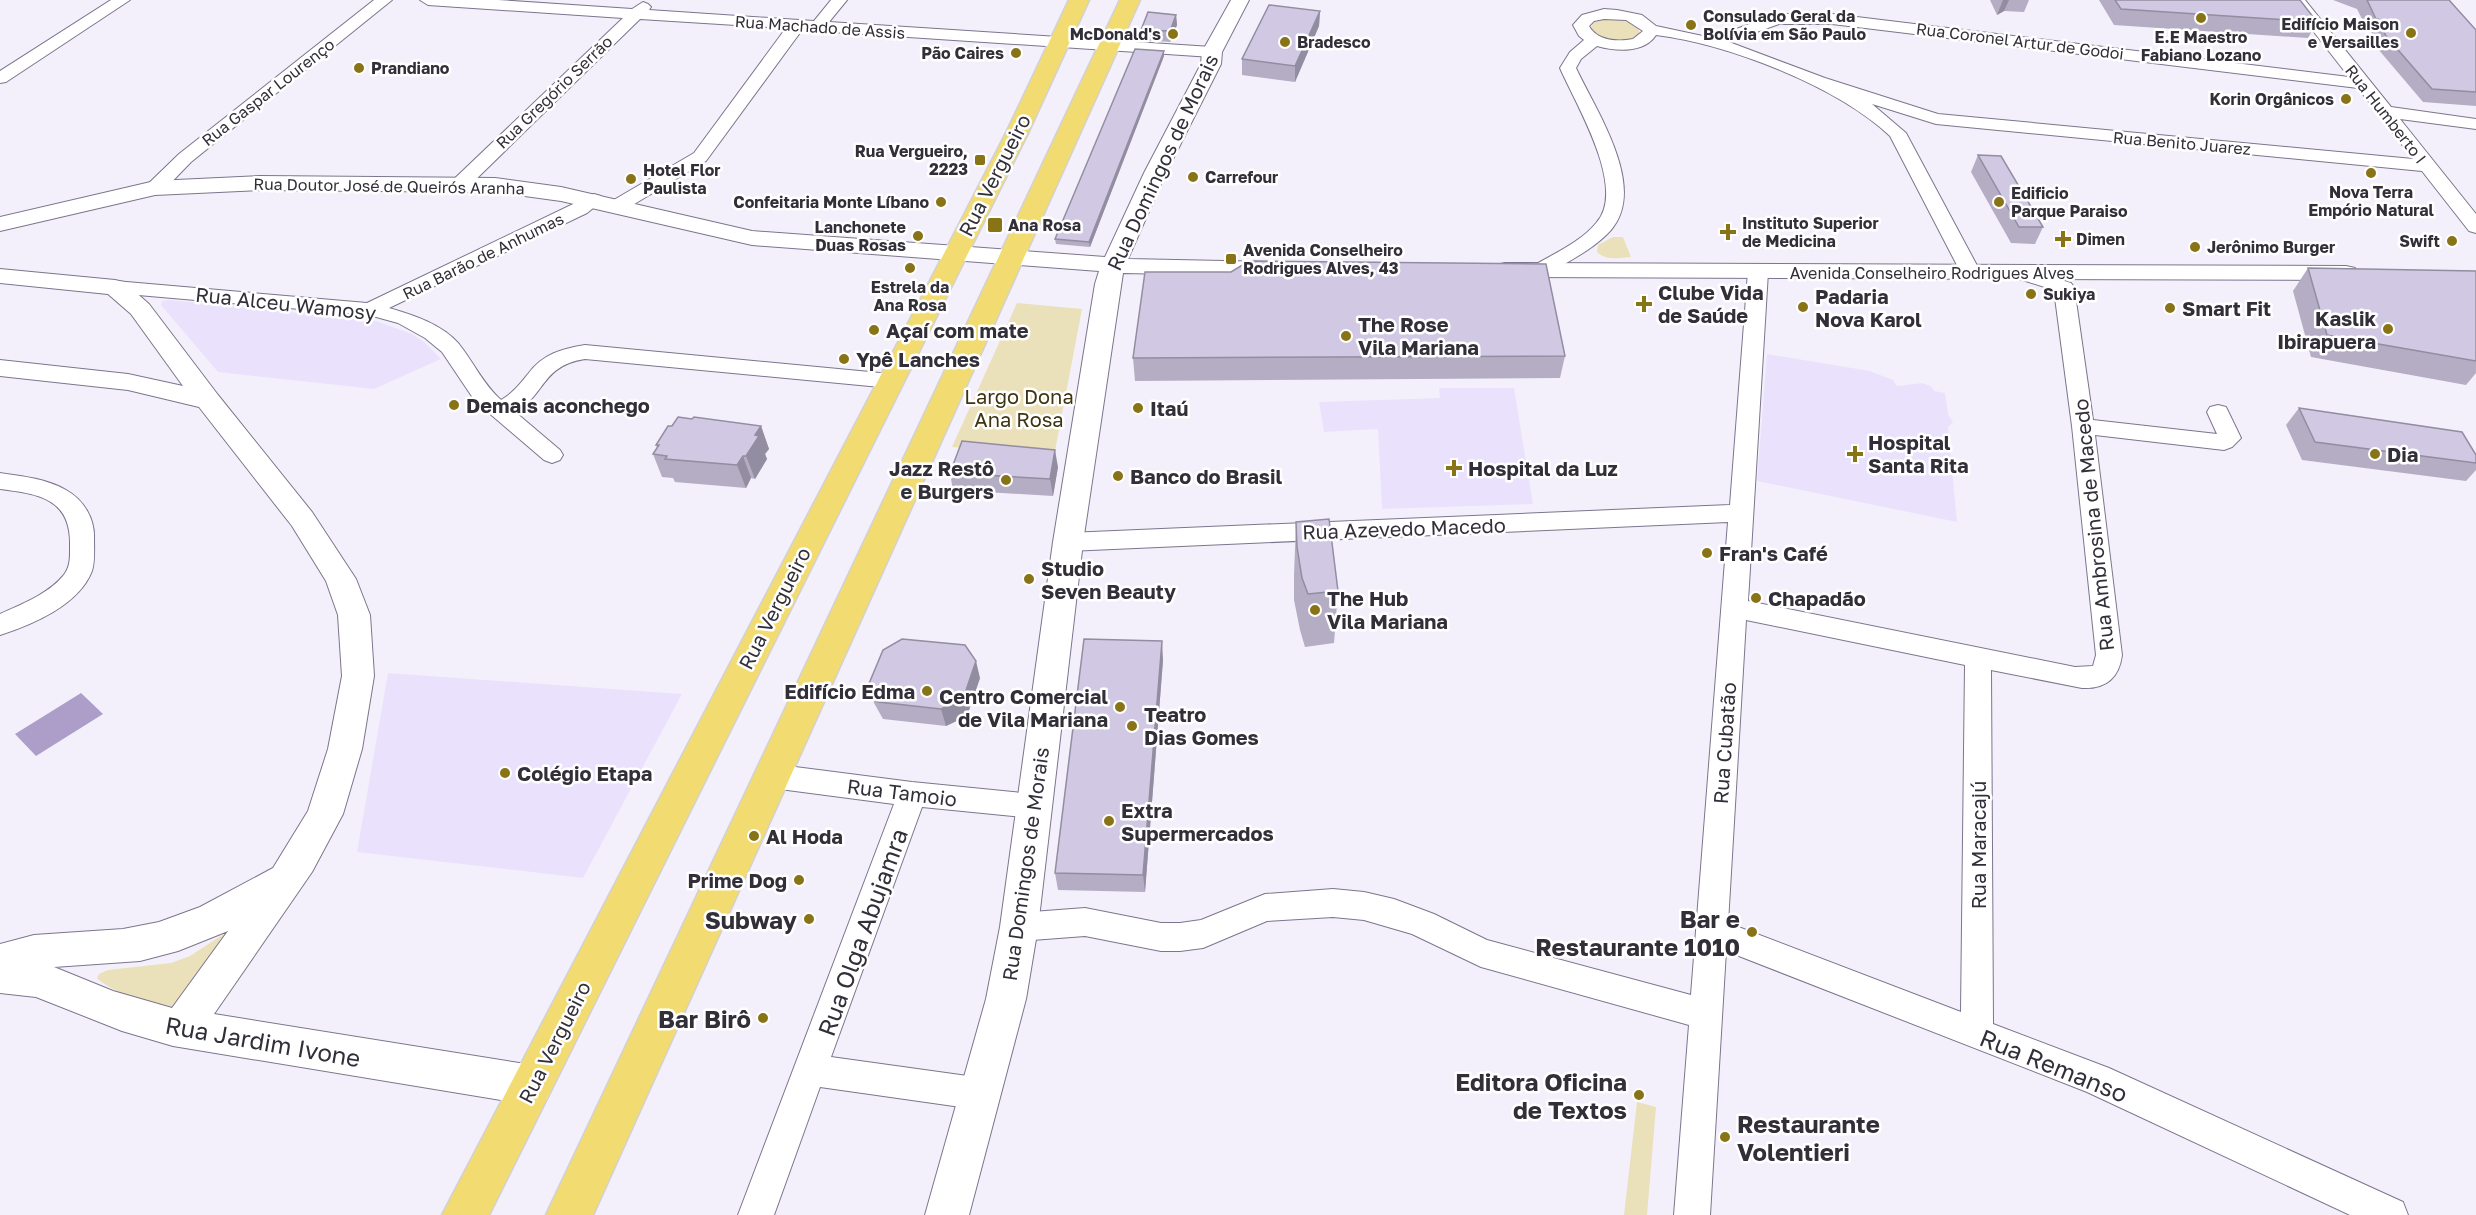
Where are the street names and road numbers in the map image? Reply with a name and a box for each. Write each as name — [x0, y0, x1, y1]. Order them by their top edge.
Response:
street label: Rua Machado de Assis — [734, 11, 906, 43]
street label: Rua Coronel Artur de Godoi — [1915, 18, 2125, 64]
street label: Rua Gregório Serrão — [492, 31, 616, 153]
street label: Rua Gaspar Lourenço — [198, 34, 338, 150]
street label: Rua Domingos de Morais — [1101, 50, 1223, 274]
street label: Rua Humberto I — [2341, 61, 2431, 167]
street label: Rua Vergueiro — [953, 110, 1035, 240]
street label: Rua Benito Juarez — [2112, 127, 2252, 159]
street label: Rua Doutor José de Queirós Aranha — [253, 174, 525, 198]
street label: Rua Barão de Anhumas — [399, 208, 567, 304]
street label: Avenida Conselheiro Rodrigues Alves — [1790, 263, 2074, 283]
street label: Rua Alceu Wamosy — [194, 282, 378, 324]
street label: Rua Ambrosina de Macedo — [2068, 398, 2118, 652]
street label: Rua Azevedo Macedo — [1302, 512, 1506, 544]
street label: Rua Vergueiro — [733, 543, 815, 673]
street label: Rua Cubatão — [1708, 681, 1740, 805]
street label: Rua Domingos de Morais — [997, 746, 1053, 982]
street label: Rua Tamoio — [846, 773, 958, 811]
street label: Rua Maracajú — [1966, 781, 1990, 909]
street label: Rua Olga Abujamra — [811, 824, 913, 1040]
street label: Rua Vergueiro — [513, 977, 595, 1107]
street label: Rua Jardim Ivone — [163, 1010, 363, 1072]
street label: Rua Remanso — [1976, 1022, 2132, 1108]

